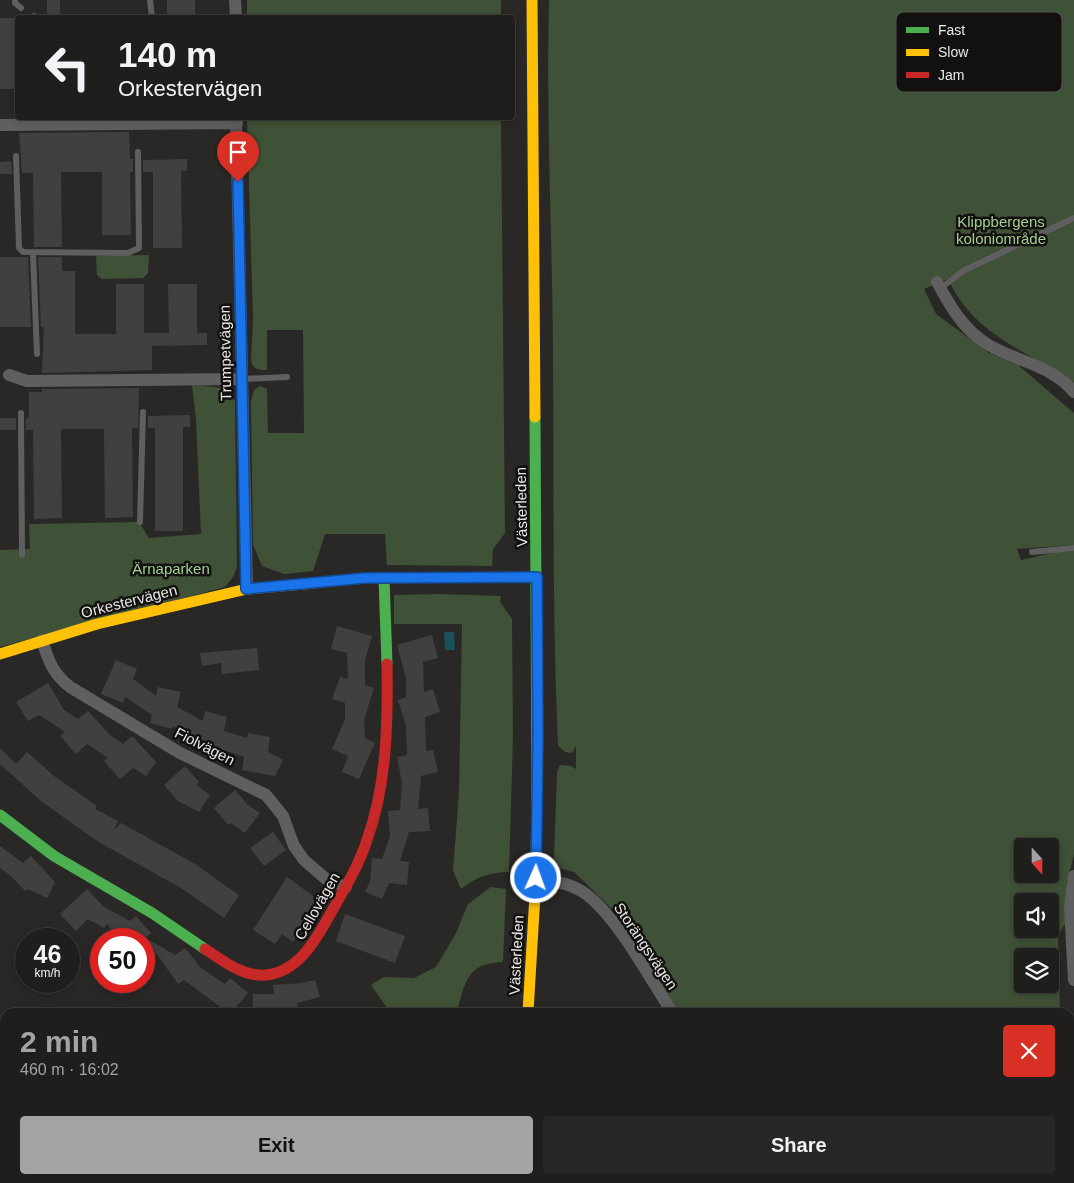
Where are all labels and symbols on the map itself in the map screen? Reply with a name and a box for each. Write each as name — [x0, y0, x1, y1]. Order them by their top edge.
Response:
legend — [896, 12, 1062, 92]
text: Fast — [938, 22, 965, 38]
text: Slow — [938, 44, 969, 60]
text: Jam — [938, 67, 964, 83]
pin — [217, 131, 259, 182]
park label: Klippbergens koloniområde — [956, 213, 1046, 247]
street label: Trumpetvägen — [216, 305, 234, 401]
street label: Västerleden — [512, 467, 530, 547]
park label: Ärnaparken — [132, 560, 210, 577]
street label: Orkestervägen — [79, 581, 179, 621]
street label: Fiolvägen — [172, 724, 238, 768]
north arrow — [1014, 838, 1059, 882]
position arrow — [509, 851, 561, 903]
street label: Cellovägen — [291, 869, 343, 943]
street label: Storängsvägen — [611, 899, 681, 993]
street label: Västerleden — [505, 915, 527, 995]
speed limit sign: 50 — [90, 928, 155, 993]

